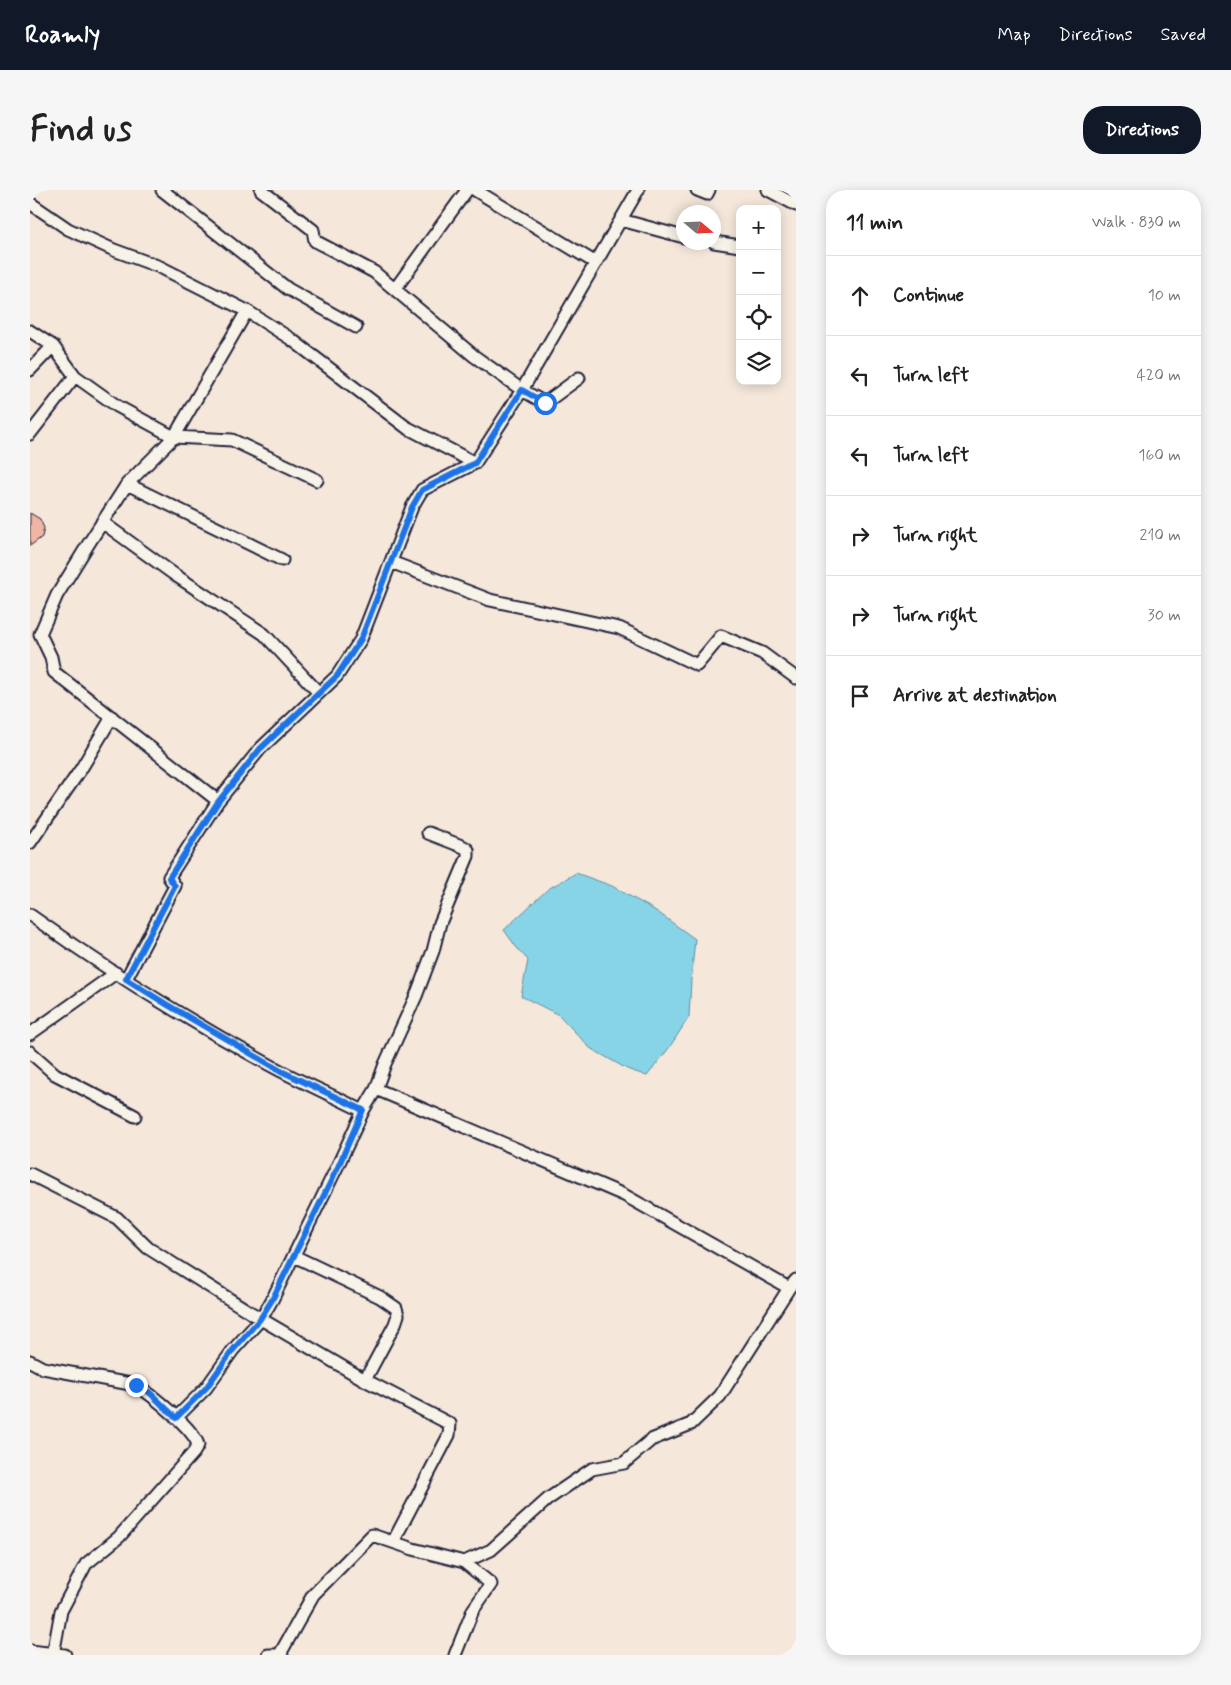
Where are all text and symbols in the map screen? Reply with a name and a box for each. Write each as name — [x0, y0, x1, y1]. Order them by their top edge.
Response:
text: Roamly — [25, 20, 100, 51]
text: Map — [998, 23, 1031, 47]
text: Directions — [1059, 23, 1133, 47]
text: Saved — [1161, 23, 1206, 47]
button: Directions — [1083, 106, 1201, 154]
text: Find us — [30, 107, 132, 153]
north arrow — [676, 205, 721, 250]
map controls — [736, 205, 781, 385]
button: + — [736, 205, 781, 250]
text: 11 min — [846, 209, 903, 237]
text: Walk · 830 m — [1092, 212, 1181, 233]
button: − — [736, 250, 781, 295]
icon: ahead — [846, 282, 874, 310]
text: Continue — [893, 283, 964, 308]
text: 10 m — [1148, 285, 1181, 306]
button: locate — [736, 295, 781, 340]
button: layers — [736, 340, 781, 385]
icon: left — [846, 362, 874, 390]
text: Turn left — [893, 363, 969, 388]
text: 420 m — [1137, 365, 1181, 386]
route start — [534, 392, 557, 415]
icon: left — [846, 442, 874, 470]
text: Turn left — [893, 443, 969, 468]
text: 160 m — [1138, 445, 1181, 466]
icon: right — [846, 522, 874, 550]
text: Turn right — [893, 523, 977, 548]
text: 210 m — [1140, 525, 1181, 546]
icon: right — [846, 602, 874, 630]
text: Turn right — [893, 603, 977, 628]
text: 30 m — [1148, 605, 1181, 626]
icon: arrive — [846, 682, 874, 710]
text: Arrive at destination — [893, 683, 1057, 708]
route end — [125, 1374, 148, 1397]

